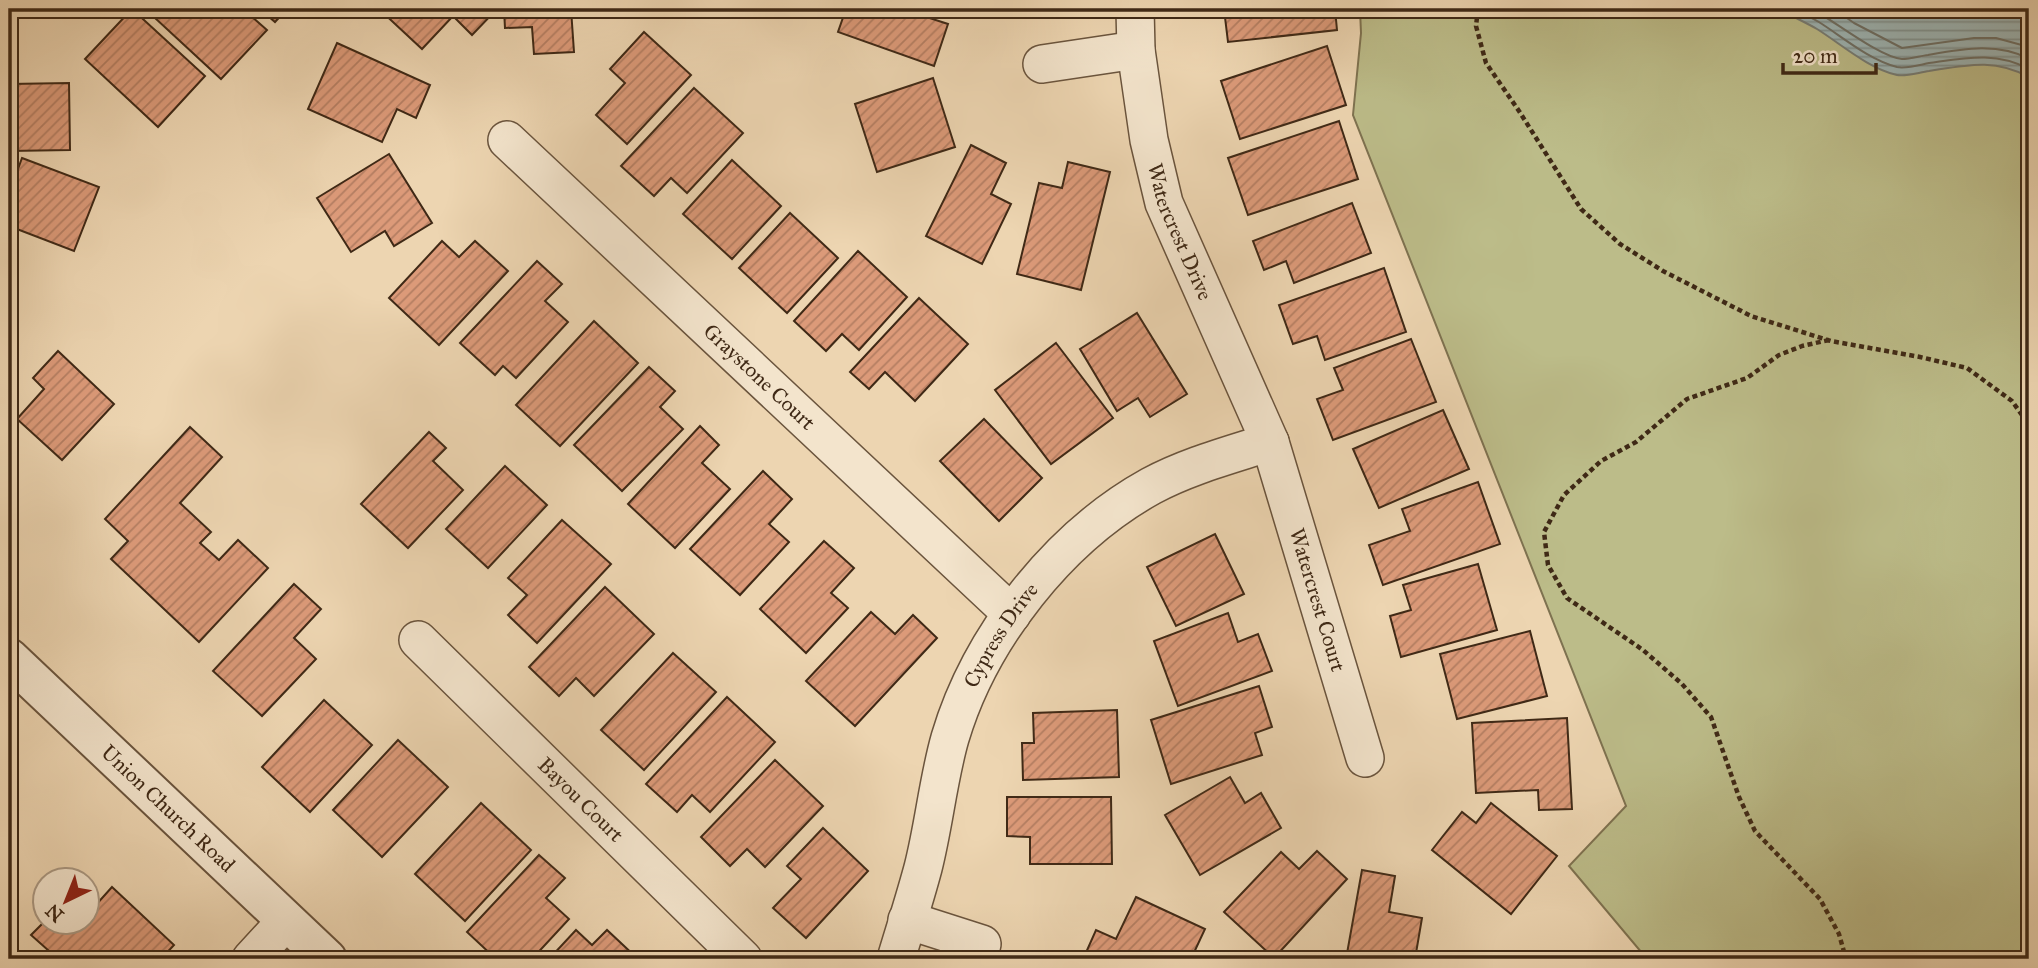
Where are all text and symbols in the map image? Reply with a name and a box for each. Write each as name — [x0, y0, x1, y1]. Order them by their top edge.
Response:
scale bar — [1783, 32, 1875, 76]
text: 20 m — [1793, 43, 1838, 69]
street label: Watercrest Drive — [1142, 161, 1219, 304]
street label: Graystone Court — [698, 318, 821, 436]
street label: Watercrest Court — [1284, 525, 1351, 675]
street label: Cypress Drive — [958, 577, 1044, 692]
street label: Union Church Road — [96, 739, 241, 878]
street label: Bayou Court — [532, 752, 630, 848]
north arrow — [32, 866, 102, 936]
text: N — [41, 899, 68, 927]

